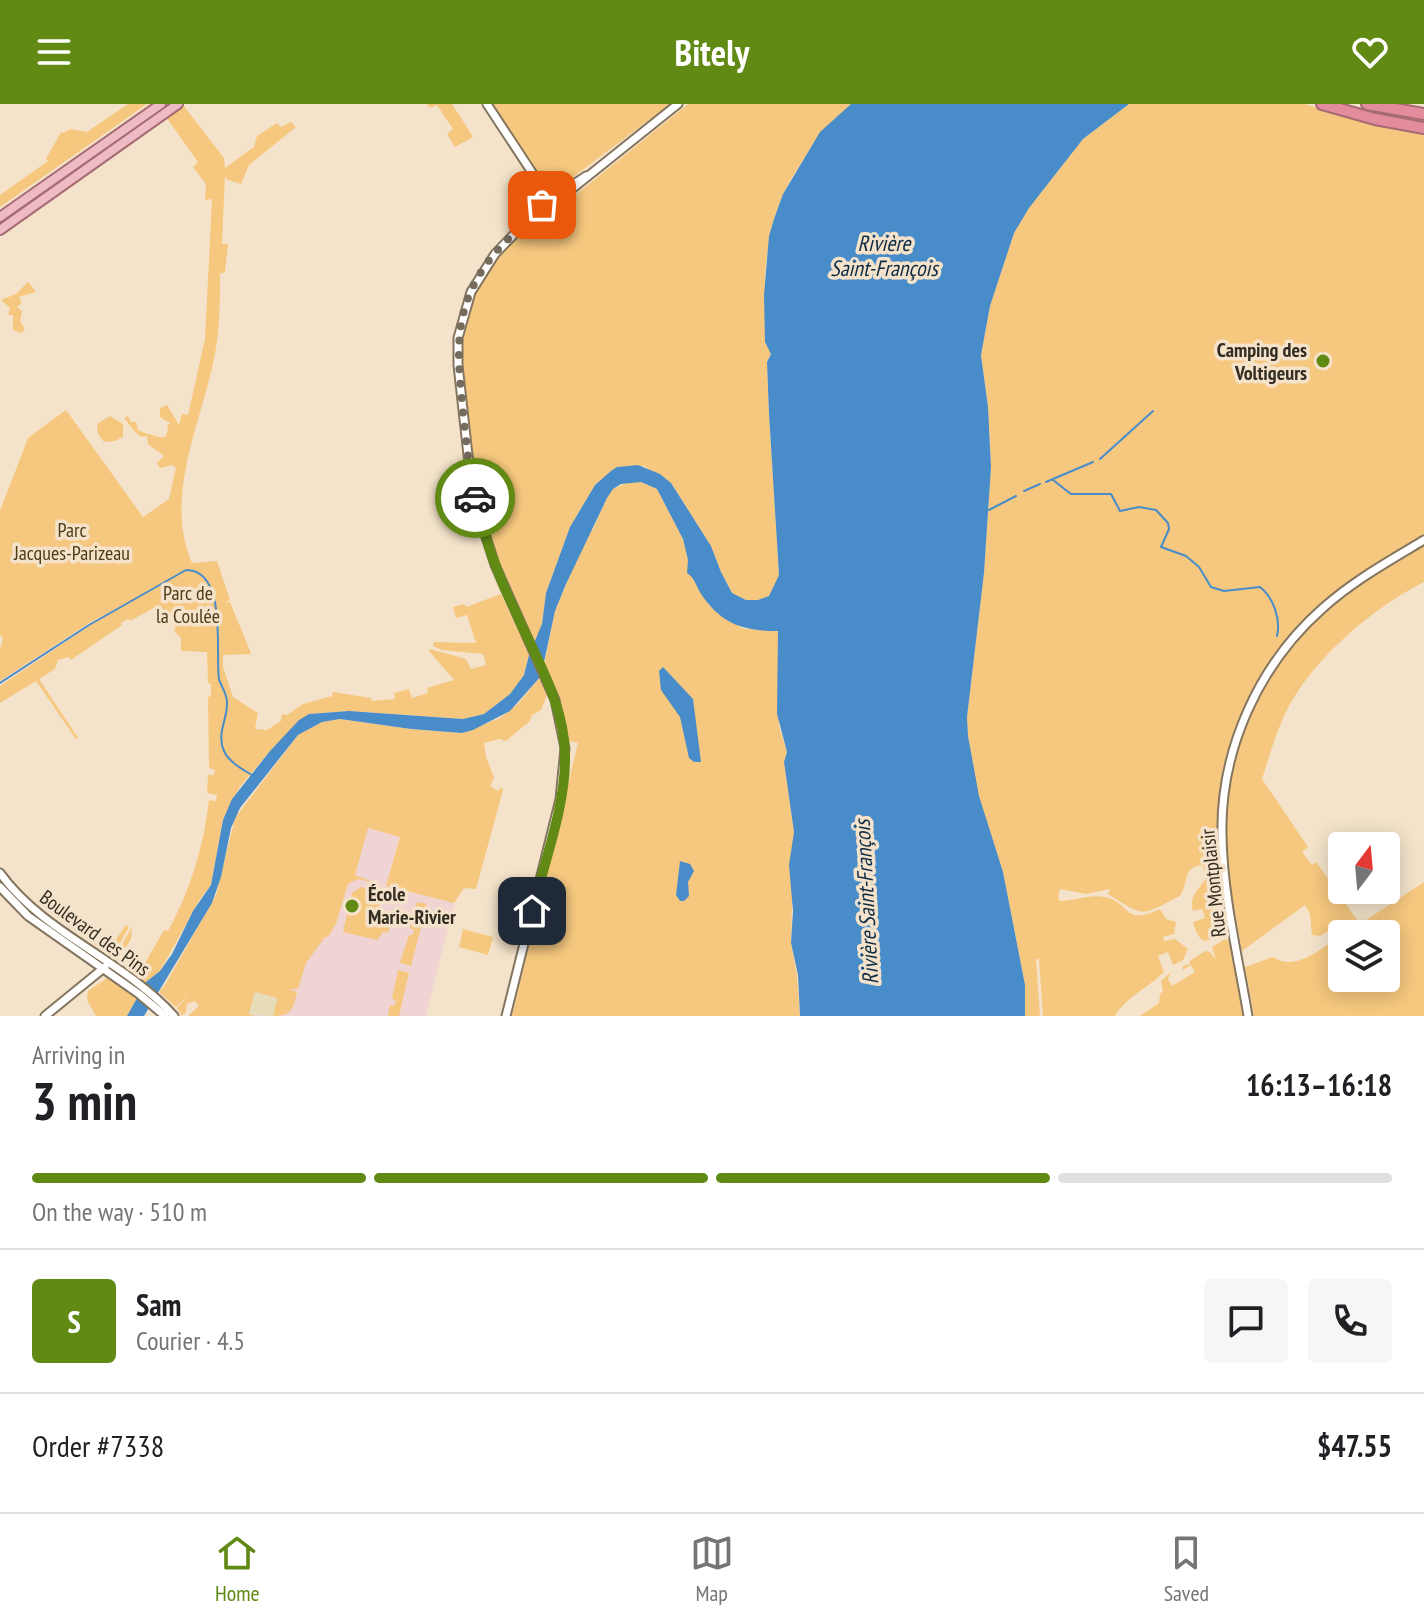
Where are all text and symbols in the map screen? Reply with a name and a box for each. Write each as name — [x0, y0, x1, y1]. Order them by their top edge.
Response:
text: Bitely — [675, 29, 749, 76]
icon: menu — [32, 30, 76, 74]
icon: heart — [1348, 30, 1392, 74]
pin — [508, 171, 576, 239]
icon: bag — [520, 183, 564, 227]
water label: Rivière Saint-François — [830, 229, 940, 282]
place label: Camping des Voltigeurs — [1217, 337, 1307, 386]
marker: Camping des Voltigeurs — [1314, 352, 1332, 370]
courier — [435, 458, 515, 538]
icon: car — [453, 476, 497, 520]
park label: Parc Jacques-Parizeau — [13, 517, 130, 566]
park label: Parc de la Coulée — [156, 580, 220, 629]
water label: Rivière Saint-François — [848, 816, 884, 985]
street label: Rue Montplaisir — [1194, 827, 1232, 938]
north arrow — [1328, 832, 1400, 904]
map controls — [1328, 832, 1400, 992]
pin — [498, 877, 566, 945]
place label: École Marie-Rivier — [368, 881, 456, 930]
street label: Boulevard des Pins — [35, 884, 156, 982]
icon: home — [510, 889, 554, 933]
marker: École Marie-Rivier — [343, 897, 361, 915]
button: layers — [1328, 920, 1400, 992]
text: Arriving in — [32, 1038, 125, 1071]
text: 16:13–16:18 — [1246, 1065, 1392, 1104]
text: 3 min — [32, 1067, 137, 1134]
text: On the way · 510 m — [32, 1195, 207, 1228]
button: chat — [1204, 1279, 1288, 1363]
button: phone — [1308, 1279, 1392, 1363]
text: Sam — [136, 1285, 181, 1324]
text: S — [67, 1302, 81, 1341]
text: Courier · 4.5 — [136, 1324, 245, 1357]
text: Order #7338 — [32, 1426, 164, 1465]
text: $47.55 — [1317, 1426, 1392, 1465]
tab: Home — [215, 1531, 260, 1607]
tab: Map — [690, 1531, 734, 1607]
tab: Saved — [1164, 1531, 1209, 1607]

